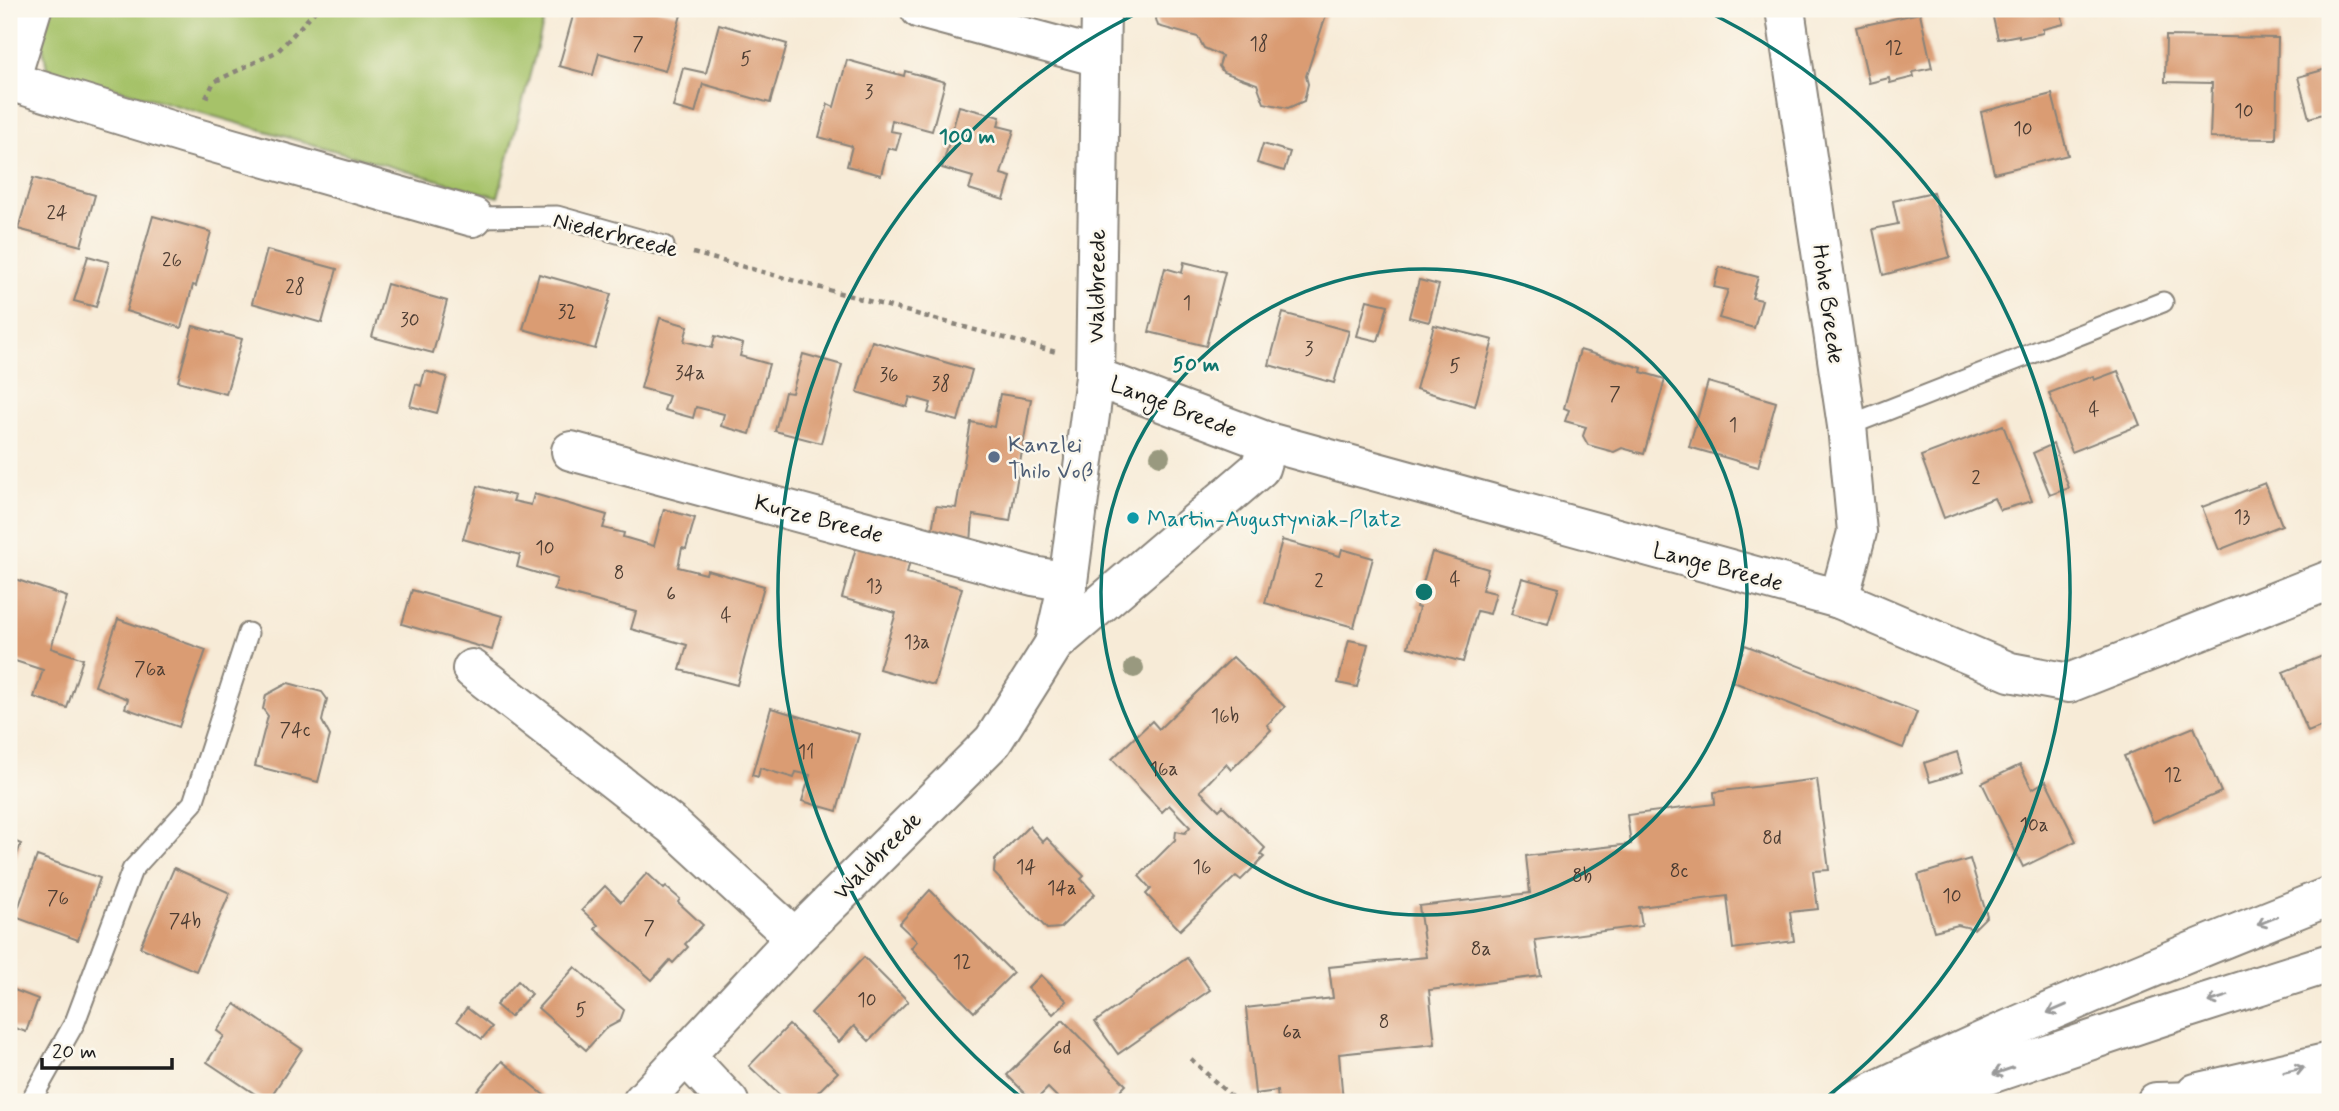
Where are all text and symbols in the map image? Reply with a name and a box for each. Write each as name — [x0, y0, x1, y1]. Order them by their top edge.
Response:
house number: 7 — [632, 32, 644, 57]
house number: 18 — [1250, 32, 1268, 57]
house number: 12 — [1885, 36, 1903, 61]
house number: 5 — [740, 47, 752, 72]
house number: 3 — [865, 80, 874, 105]
house number: 10 — [2234, 99, 2254, 124]
house number: 10 — [2013, 117, 2033, 142]
text: 100 m — [939, 123, 995, 151]
house number: 24 — [47, 201, 67, 226]
street label: Niederbreede — [550, 206, 681, 266]
street label: Waldbreede — [1082, 229, 1114, 343]
street label: Hohe Breede — [1804, 243, 1850, 366]
house number: 26 — [162, 248, 182, 273]
house number: 28 — [285, 275, 305, 300]
house number: 1 — [1183, 291, 1191, 316]
house number: 32 — [558, 300, 576, 325]
house number: 30 — [400, 308, 420, 333]
house number: 3 — [1305, 337, 1314, 362]
text: 50 m — [1173, 351, 1220, 379]
house number: 5 — [1449, 354, 1461, 379]
house number: 34a — [675, 361, 705, 386]
house number: 36 — [879, 363, 899, 388]
street label: Lange Breede — [1105, 370, 1241, 448]
house number: 38 — [931, 372, 951, 397]
house number: 7 — [1609, 382, 1621, 407]
house number: 4 — [2088, 398, 2100, 423]
house number: 1 — [1729, 413, 1737, 438]
place label: Kanzlei Thilo Voß — [1008, 431, 1093, 487]
marker: Kanzlei Thilo Voß — [986, 449, 1002, 465]
house number: 2 — [1971, 466, 1981, 491]
street label: Kurze Breede — [751, 488, 886, 551]
place label: Martin-Augustyniak-Platz — [1147, 505, 1401, 535]
house number: 13 — [2234, 505, 2250, 530]
marker: Martin-Augustyniak-Platz — [1125, 510, 1141, 526]
house number: 10 — [535, 536, 555, 561]
street label: Lange Breede — [1649, 536, 1786, 602]
house number: 8 — [614, 561, 624, 586]
house number: 4 — [1449, 568, 1461, 593]
house number: 2 — [1314, 569, 1324, 594]
house number: 13 — [866, 574, 882, 599]
centre of rings — [1412, 580, 1436, 604]
house number: 6 — [666, 582, 676, 607]
house number: 4 — [720, 604, 732, 629]
house number: 13a — [904, 630, 930, 655]
house number: 76a — [134, 657, 166, 682]
house number: 16b — [1211, 704, 1239, 729]
house number: 74c — [280, 718, 311, 743]
house number: 11 — [798, 740, 814, 765]
house number: 16a — [1150, 757, 1178, 782]
house number: 12 — [2164, 763, 2182, 788]
street label: Waldbreede — [827, 805, 929, 907]
house number: 10a — [2019, 813, 2049, 838]
house number: 8d — [1762, 826, 1782, 851]
house number: 14 — [1016, 855, 1036, 880]
house number: 16 — [1192, 855, 1212, 880]
house number: 8c — [1670, 859, 1688, 884]
house number: 8b — [1572, 864, 1592, 889]
house number: 14a — [1047, 876, 1077, 901]
house number: 10 — [1942, 884, 1962, 909]
house number: 76 — [47, 886, 69, 911]
house number: 74b — [169, 909, 201, 934]
one-way arrow — [2256, 915, 2278, 928]
house number: 7 — [643, 916, 655, 941]
house number: 8a — [1471, 937, 1491, 962]
house number: 12 — [953, 950, 971, 975]
house number: 10 — [857, 988, 877, 1013]
one-way arrow — [2208, 994, 2230, 1006]
house number: 5 — [575, 998, 587, 1023]
one-way arrow — [2047, 1003, 2068, 1016]
house number: 8 — [1379, 1010, 1389, 1035]
house number: 6a — [1282, 1020, 1302, 1045]
scale bar — [42, 1027, 172, 1071]
house number: 6d — [1053, 1036, 1071, 1061]
text: 20 m — [52, 1038, 97, 1066]
one-way arrow — [2282, 1062, 2305, 1076]
one-way arrow — [1992, 1066, 2014, 1078]

